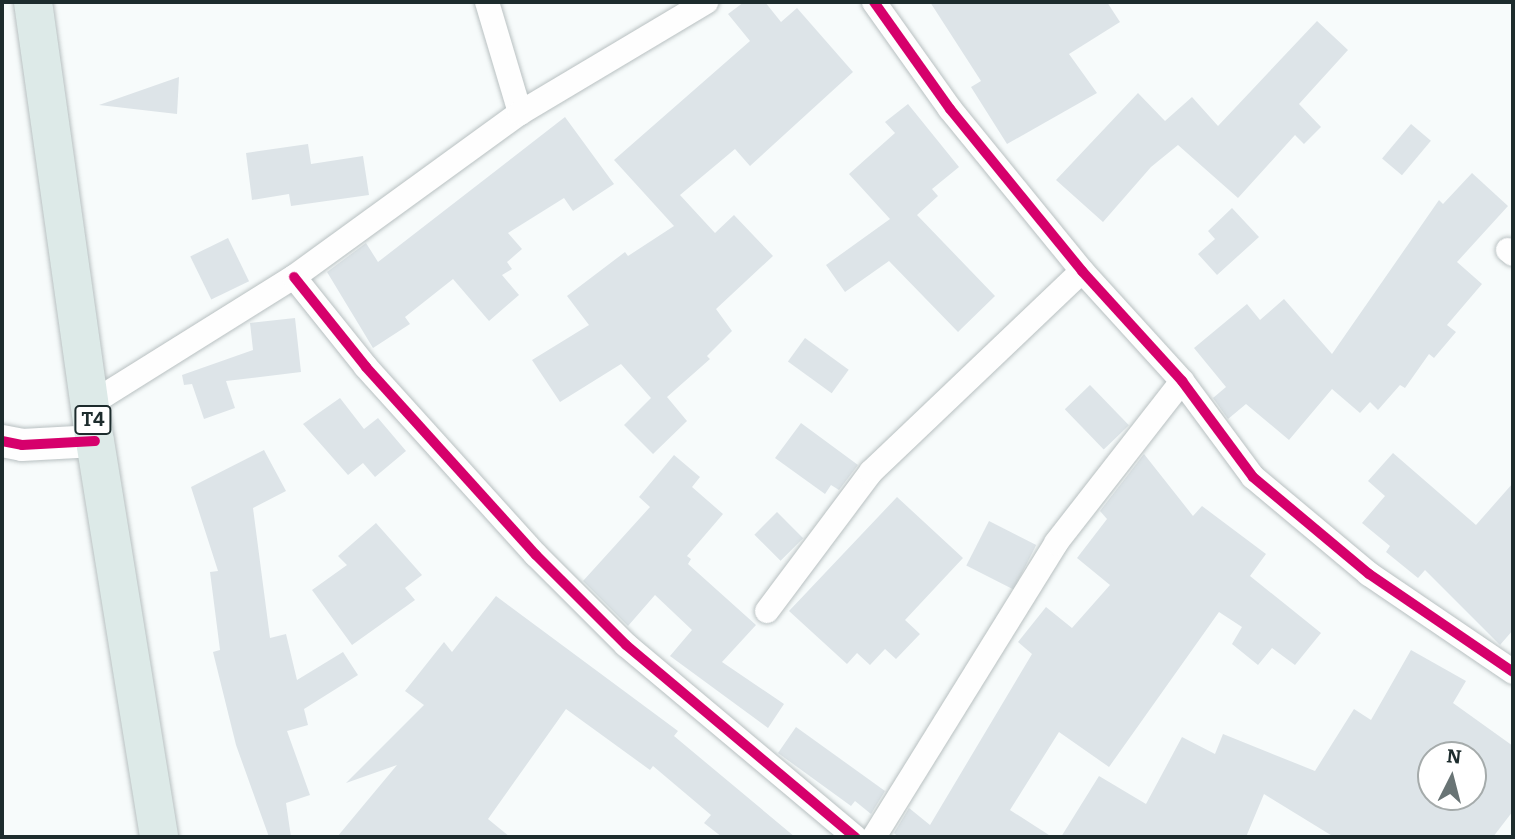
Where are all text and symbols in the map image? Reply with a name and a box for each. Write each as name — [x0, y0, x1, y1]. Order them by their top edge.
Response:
road number: T4 — [74, 404, 112, 436]
north arrow — [1417, 741, 1487, 811]
text: N — [1446, 744, 1463, 769]

